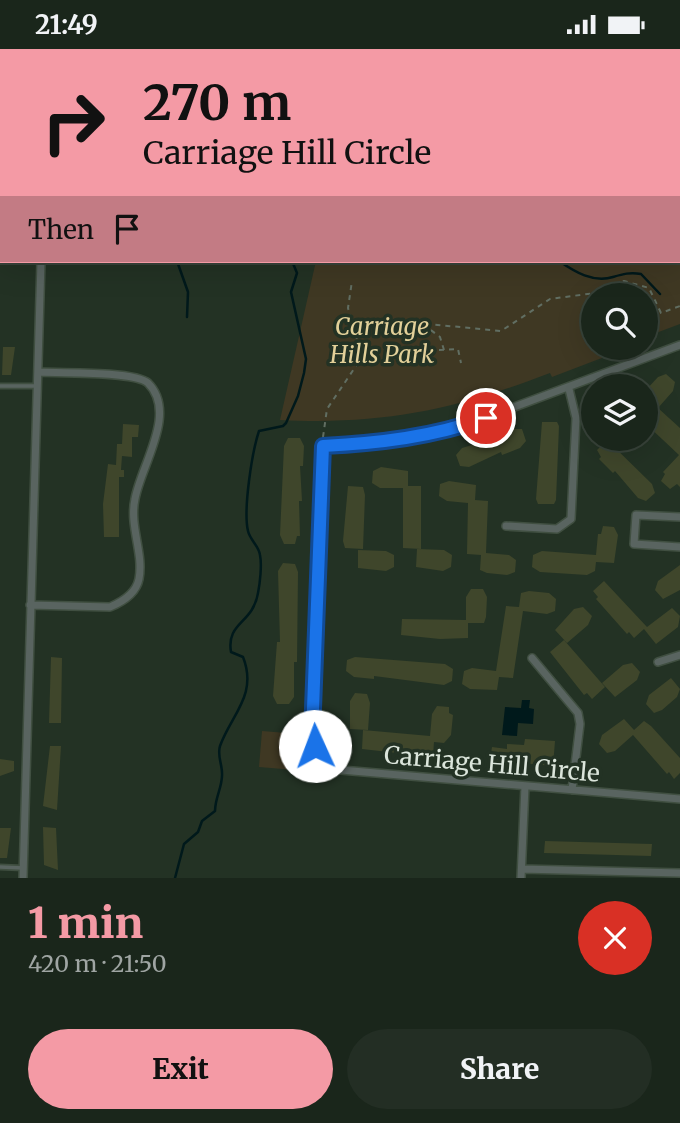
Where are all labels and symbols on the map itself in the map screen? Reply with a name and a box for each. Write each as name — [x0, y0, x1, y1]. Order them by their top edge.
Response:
park label: Carriage Hills Park — [329, 311, 434, 370]
pin — [456, 388, 516, 448]
position arrow — [278, 709, 352, 783]
street label: Carriage Hill Circle — [383, 739, 601, 789]

